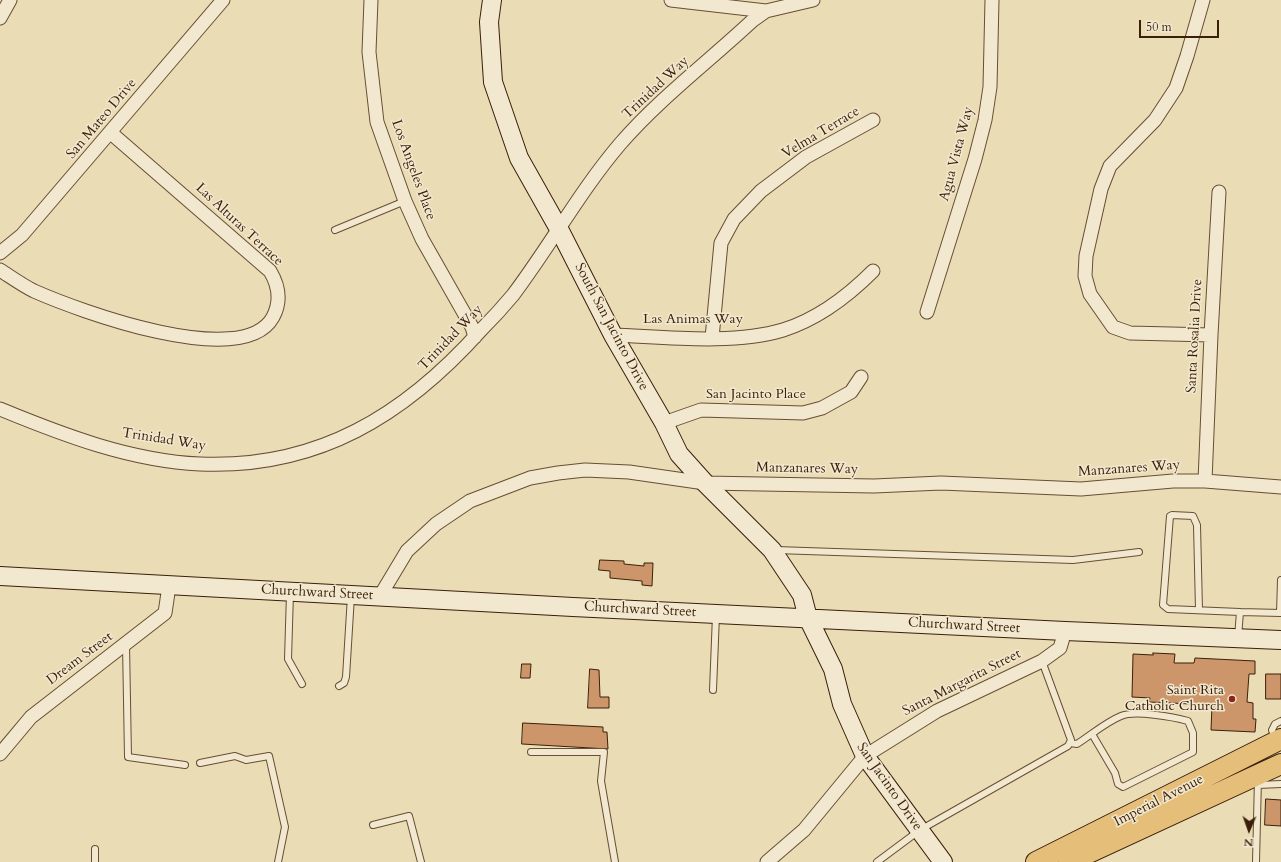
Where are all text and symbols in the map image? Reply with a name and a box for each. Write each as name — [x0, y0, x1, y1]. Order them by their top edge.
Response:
scale bar — [1141, 12, 1221, 38]
text: 50 m — [1146, 19, 1172, 35]
street label: Trinidad Way — [619, 53, 693, 123]
street label: San Mateo Drive — [63, 75, 141, 163]
street label: Velma Terrace — [779, 103, 863, 163]
street label: Agua Vista Way — [936, 105, 978, 203]
street label: Los Angeles Place — [387, 118, 439, 222]
street label: Las Alturas Terrace — [192, 180, 286, 270]
street label: South San Jacinto Drive — [570, 261, 652, 393]
street label: Santa Rosalia Drive — [1184, 278, 1206, 394]
street label: Trinidad Way — [415, 302, 487, 374]
street label: Las Animas Way — [643, 312, 743, 328]
street label: San Jacinto Place — [706, 387, 806, 403]
street label: Trinidad Way — [121, 425, 207, 455]
street label: Manzanares Way — [1077, 457, 1181, 481]
street label: Manzanares Way — [756, 460, 858, 478]
street label: Churchward Street — [260, 582, 374, 604]
street label: Churchward Street — [583, 599, 697, 621]
street label: Churchward Street — [907, 615, 1021, 637]
street label: Dream Street — [44, 629, 116, 689]
street label: Santa Margarita Street — [900, 646, 1024, 720]
place label: Saint Rita Catholic Church — [1125, 683, 1224, 716]
marker: Saint Rita Catholic Church — [1227, 694, 1237, 704]
street label: San Jacinto Drive — [852, 740, 926, 834]
street label: Imperial Avenue — [1111, 771, 1207, 831]
north arrow — [1229, 810, 1269, 850]
text: N — [1244, 835, 1254, 850]

